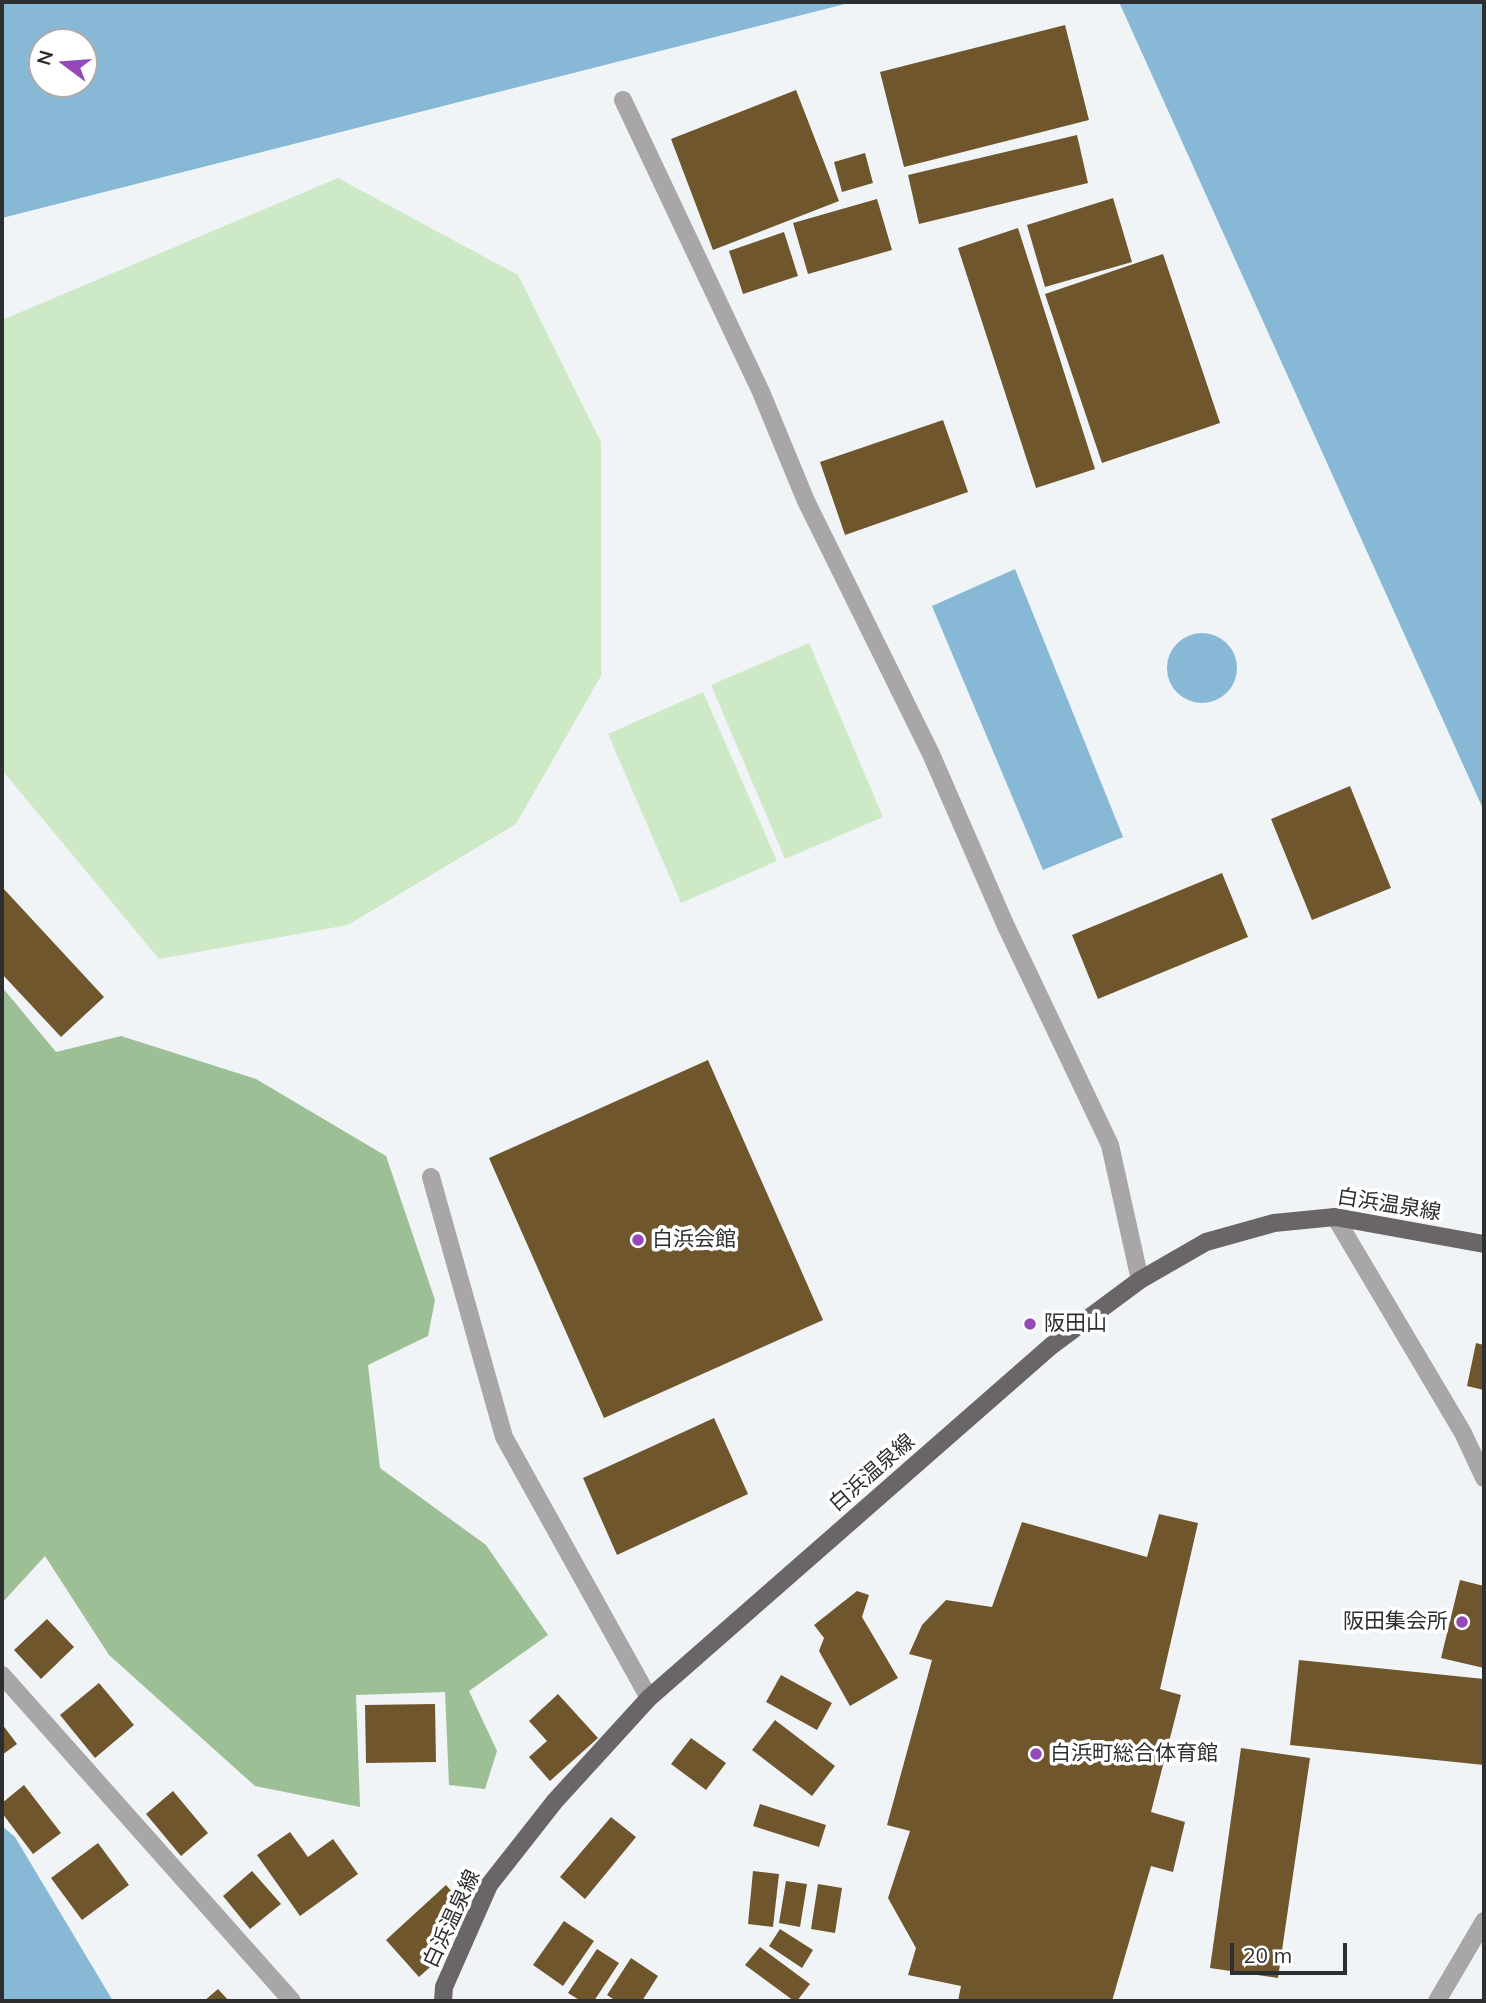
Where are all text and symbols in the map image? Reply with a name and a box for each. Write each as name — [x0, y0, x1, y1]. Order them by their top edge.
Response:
north arrow — [28, 28, 98, 98]
text: N — [31, 48, 58, 68]
street label: 白浜温泉線 — [1335, 1184, 1443, 1226]
place label: 白浜会館 — [652, 1227, 736, 1253]
marker: 白浜会館 — [630, 1232, 646, 1248]
place label: 阪田山 — [1044, 1311, 1107, 1337]
marker: 阪田山 — [1022, 1316, 1038, 1332]
street label: 白浜温泉線 — [824, 1429, 920, 1517]
place label: 阪田集会所 — [1343, 1609, 1448, 1635]
marker: 阪田集会所 — [1454, 1614, 1470, 1630]
place label: 白浜町総合体育館 — [1050, 1741, 1218, 1767]
marker: 白浜町総合体育館 — [1028, 1746, 1044, 1762]
street label: 白浜温泉線 — [418, 1866, 486, 1972]
scale bar — [1234, 1930, 1351, 1974]
text: 20 m — [1243, 1942, 1292, 1968]

